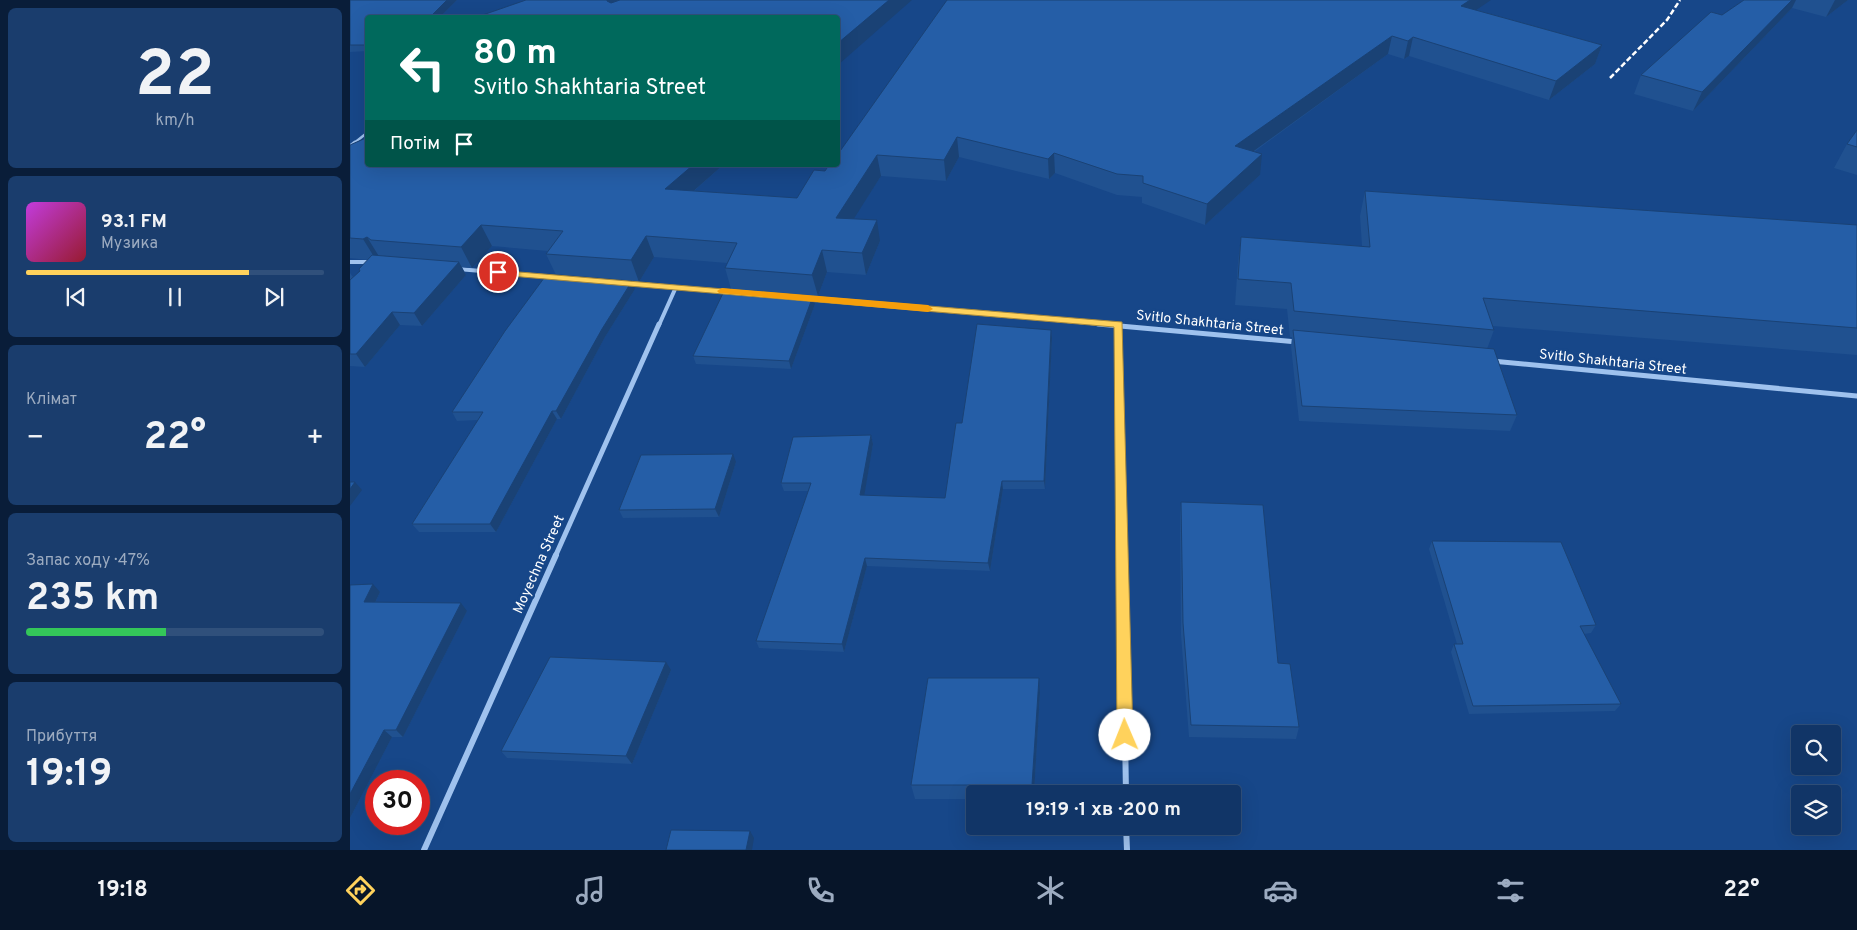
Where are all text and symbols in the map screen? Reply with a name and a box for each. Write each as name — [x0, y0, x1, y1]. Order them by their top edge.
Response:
text: 80 m — [473, 32, 557, 76]
icon: left — [390, 35, 455, 100]
text: 22 — [135, 37, 215, 119]
text: Svitlo Shakhtaria Street — [473, 75, 706, 102]
text: km/h — [156, 111, 194, 131]
icon: arrive — [450, 130, 478, 158]
text: Потім — [390, 132, 440, 156]
text: 93.1 FM — [101, 210, 167, 234]
text: Музика — [101, 234, 158, 254]
pin — [477, 251, 519, 293]
icon: arrive — [484, 258, 512, 286]
icon: previous — [62, 283, 90, 311]
icon: pause — [161, 283, 189, 311]
icon: next — [260, 283, 288, 311]
street label: Svitlo Shakhtaria Street — [1135, 307, 1284, 340]
street label: Svitlo Shakhtaria Street — [1538, 346, 1687, 379]
text: Клімат — [26, 390, 77, 410]
text: 22° — [144, 414, 206, 463]
text: − — [26, 421, 44, 457]
text: + — [306, 421, 324, 457]
street label: Moyechna Street — [510, 513, 569, 617]
text: Запас ходу · 47% — [26, 551, 150, 571]
text: 235 km — [26, 575, 159, 624]
position arrow — [1098, 708, 1150, 760]
map controls — [1791, 725, 1841, 835]
button: search — [1791, 725, 1841, 775]
text: Прибуття — [26, 727, 97, 747]
text: 19:19 — [26, 751, 112, 800]
speed limit sign: 30 — [365, 770, 430, 835]
button: layers — [1791, 785, 1841, 835]
text: 19:19 · 1 хв · 200 m — [1026, 798, 1181, 822]
icon: directions — [343, 873, 378, 908]
icon: music — [573, 873, 608, 908]
icon: phone — [803, 873, 838, 908]
icon: climate — [1033, 873, 1068, 908]
icon: car — [1263, 873, 1298, 908]
icon: filters — [1493, 873, 1528, 908]
text: 19:18 — [98, 877, 148, 904]
text: 22° — [1723, 877, 1759, 904]

